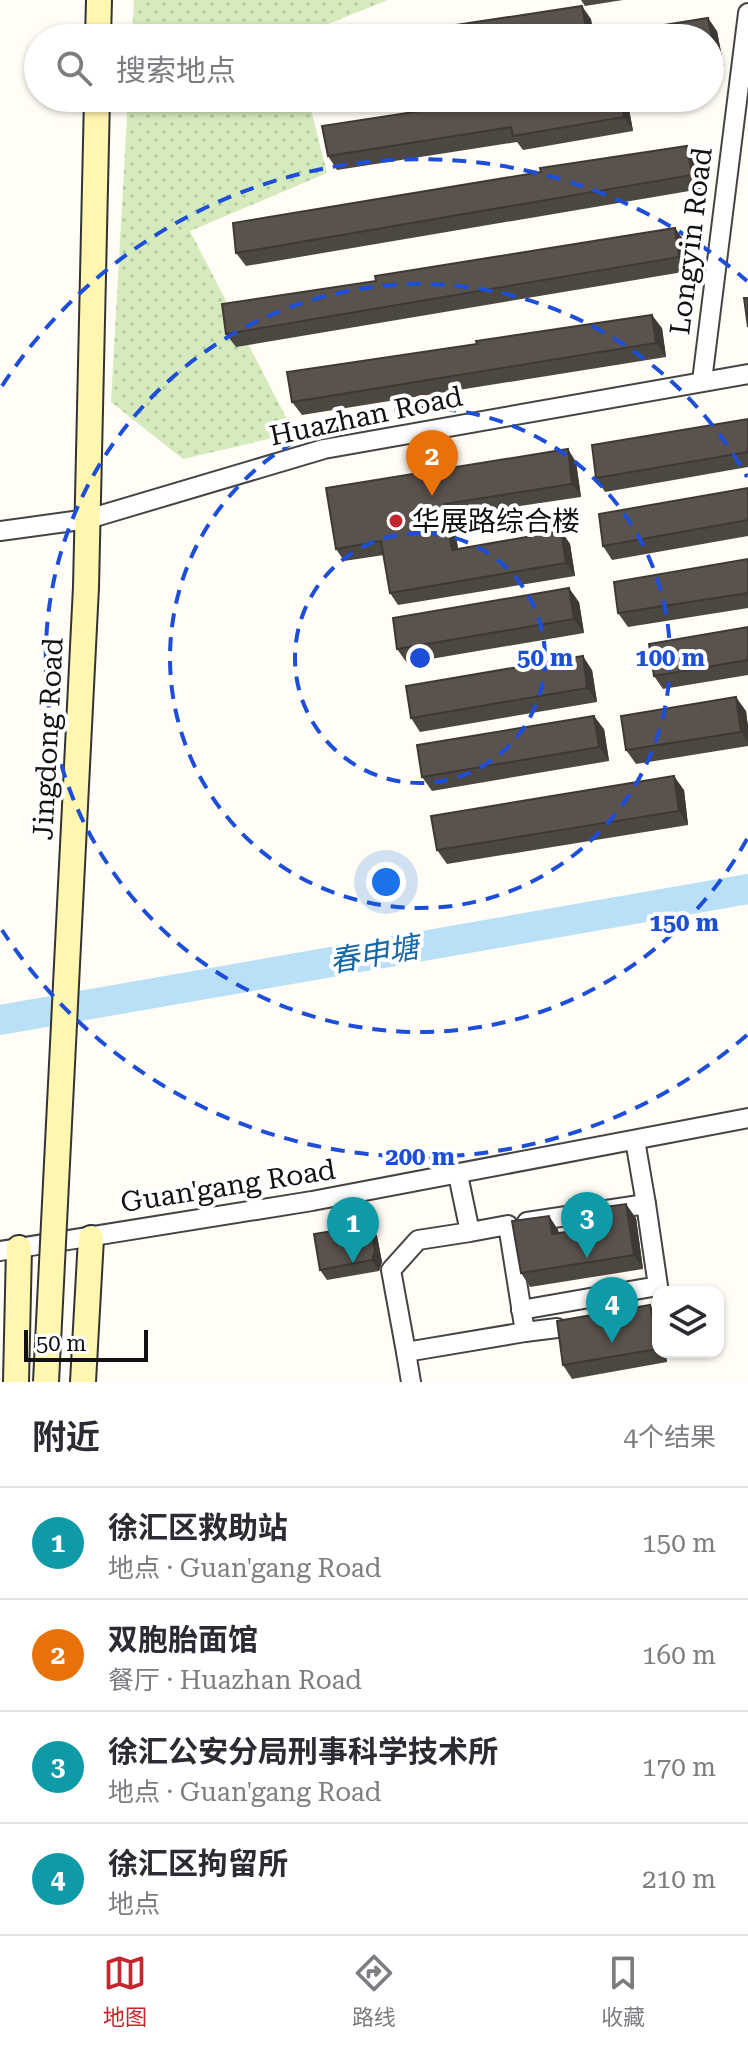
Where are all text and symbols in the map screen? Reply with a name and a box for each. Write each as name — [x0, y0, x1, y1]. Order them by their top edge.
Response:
search box — [24, 24, 724, 112]
icon: search — [52, 46, 96, 90]
text: 搜索地点 — [116, 53, 236, 88]
street label: Longyin Road — [663, 145, 719, 336]
street label: Huazhan Road — [267, 379, 465, 453]
pin: 2 — [406, 430, 458, 496]
place label: 华展路综合楼 — [412, 505, 580, 538]
marker: 华展路综合楼 — [387, 512, 405, 530]
street label: Jingdong Road — [26, 637, 70, 841]
centre of rings — [406, 644, 434, 672]
text: 50 m — [517, 644, 573, 672]
text: 100 m — [635, 644, 705, 672]
your location — [366, 862, 406, 902]
text: 150 m — [649, 909, 719, 937]
water label: 春申塘 — [327, 928, 426, 979]
text: 200 m — [385, 1143, 455, 1171]
street label: Guan'gang Road — [118, 1153, 338, 1219]
pin: 3 — [561, 1192, 613, 1258]
pin: 1 — [327, 1197, 379, 1263]
pin: 4 — [586, 1277, 638, 1343]
map controls — [652, 1286, 724, 1358]
button: layers — [652, 1286, 724, 1358]
scale bar — [24, 1326, 148, 1362]
text: 50 m — [36, 1331, 86, 1356]
text: 附近 — [32, 1417, 100, 1457]
text: 4个结果 — [623, 1422, 716, 1452]
text: 徐汇区救助站 — [108, 1510, 288, 1545]
text: 1 — [51, 1528, 65, 1558]
text: 150 m — [642, 1528, 716, 1558]
text: 地点 · Guan'gang Road — [108, 1553, 381, 1583]
text: 双胞胎面馆 — [108, 1622, 258, 1657]
text: 2 — [51, 1640, 65, 1670]
text: 160 m — [642, 1640, 716, 1670]
text: 餐厅 · Huazhan Road — [108, 1665, 362, 1695]
text: 徐汇公安分局刑事科学技术所 — [108, 1734, 498, 1769]
text: 3 — [51, 1752, 65, 1782]
text: 170 m — [642, 1752, 716, 1782]
text: 地点 · Guan'gang Road — [108, 1777, 381, 1807]
text: 徐汇区拘留所 — [108, 1846, 288, 1881]
text: 4 — [51, 1864, 65, 1894]
text: 210 m — [642, 1864, 716, 1894]
text: 地点 — [108, 1889, 160, 1919]
tab: 地图 — [103, 1951, 147, 2031]
tab: 路线 — [352, 1951, 396, 2031]
tab: 收藏 — [601, 1951, 645, 2031]

